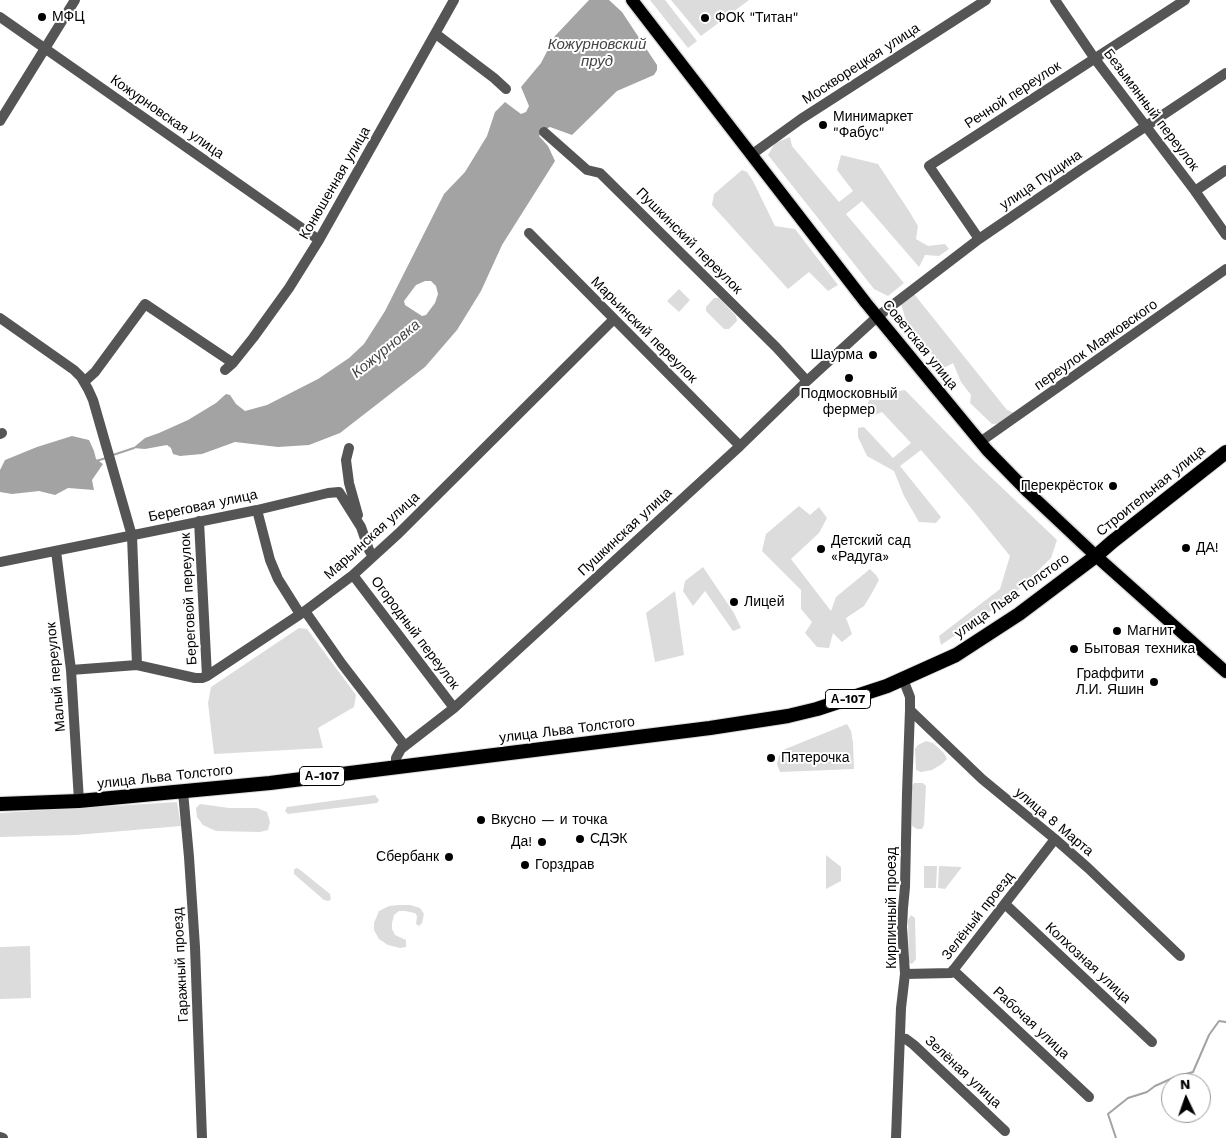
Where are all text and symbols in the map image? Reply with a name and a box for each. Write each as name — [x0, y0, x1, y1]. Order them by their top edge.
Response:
place label: МФЦ — [52, 9, 85, 25]
place label: ФОК "Титан" — [715, 10, 798, 26]
marker: МФЦ — [36, 11, 48, 23]
marker: ФОК "Титан" — [699, 12, 711, 24]
street label: Москворецкая улица — [799, 20, 923, 108]
water label: Кожурновский пруд — [548, 36, 646, 71]
street label: Безымянный переулок — [1100, 46, 1202, 174]
street label: Речной переулок — [962, 58, 1064, 132]
street label: Кожурновская улица — [107, 71, 227, 163]
place label: Минимаркет "Фабус" — [833, 109, 913, 142]
marker: Минимаркет "Фабус" — [817, 119, 829, 131]
street label: Конюшенная улица — [296, 124, 374, 242]
street label: улица Пущина — [997, 146, 1085, 214]
street label: Пушкинский переулок — [632, 184, 746, 298]
street label: Марьинский переулок — [587, 273, 701, 387]
street label: переулок Маяковского — [1031, 296, 1161, 394]
street label: Советская улица — [879, 297, 961, 393]
water label: Кожурновка — [348, 316, 424, 382]
place label: Шаурма — [810, 347, 863, 363]
marker: Шаурма — [867, 349, 879, 361]
marker: Подмосковный фермер — [843, 372, 855, 384]
place label: Подмосковный фермер — [800, 386, 898, 418]
street label: Строительная улица — [1093, 442, 1209, 540]
place label: Перекрёсток — [1021, 478, 1103, 494]
marker: Перекрёсток — [1107, 480, 1119, 492]
street label: Пушкинская улица — [575, 484, 675, 580]
street label: Береговая улица — [147, 486, 259, 526]
street label: Марьинская улица — [321, 489, 423, 583]
street label: Береговой переулок — [177, 532, 201, 666]
place label: Детский сад «Радуга» — [831, 533, 911, 566]
place label: ДА! — [1196, 540, 1219, 556]
marker: ДА! — [1180, 542, 1192, 554]
marker: Детский сад «Радуга» — [815, 543, 827, 555]
street label: улица Льва Толстого — [951, 550, 1073, 642]
street label: Огородный переулок — [367, 573, 463, 693]
place label: Лицей — [744, 594, 784, 610]
marker: Лицей — [728, 596, 740, 608]
street label: Малый переулок — [43, 621, 69, 733]
place label: Магнит — [1127, 623, 1174, 639]
marker: Магнит — [1111, 625, 1123, 637]
place label: Бытовая техника — [1084, 641, 1195, 657]
marker: Бытовая техника — [1068, 643, 1080, 655]
place label: Граффити Л.И. Яшин — [1076, 666, 1144, 699]
marker: Граффити Л.И. Яшин — [1148, 676, 1160, 688]
road number: А-107 — [826, 690, 870, 709]
street label: улица Льва Толстого — [498, 713, 636, 747]
place label: Пятерочка — [781, 750, 849, 766]
marker: Пятерочка — [765, 752, 777, 764]
street label: улица Льва Толстого — [96, 762, 234, 792]
road number: А-107 — [300, 766, 344, 786]
street label: улица 8 Марта — [1011, 784, 1097, 860]
place label: Вкусно — и точка — [491, 812, 608, 828]
marker: Вкусно — и точка — [475, 814, 487, 826]
place label: СДЭК — [590, 831, 628, 847]
marker: СДЭК — [574, 833, 586, 845]
place label: Да! — [511, 834, 532, 850]
marker: Да! — [536, 836, 548, 848]
street label: Кирпичный проезд — [884, 847, 900, 969]
place label: Сбербанк — [376, 849, 439, 865]
marker: Сбербанк — [443, 851, 455, 863]
place label: Горздрав — [535, 857, 594, 873]
marker: Горздрав — [519, 859, 531, 871]
street label: Зелёный проезд — [938, 869, 1018, 963]
street label: Гаражный проезд — [170, 907, 192, 1023]
street label: Колхозная улица — [1042, 919, 1134, 1007]
street label: Рабочая улица — [989, 983, 1073, 1063]
street label: Зелёная улица — [921, 1032, 1005, 1112]
north arrow — [1161, 1073, 1211, 1123]
text: N — [1180, 1076, 1191, 1092]

